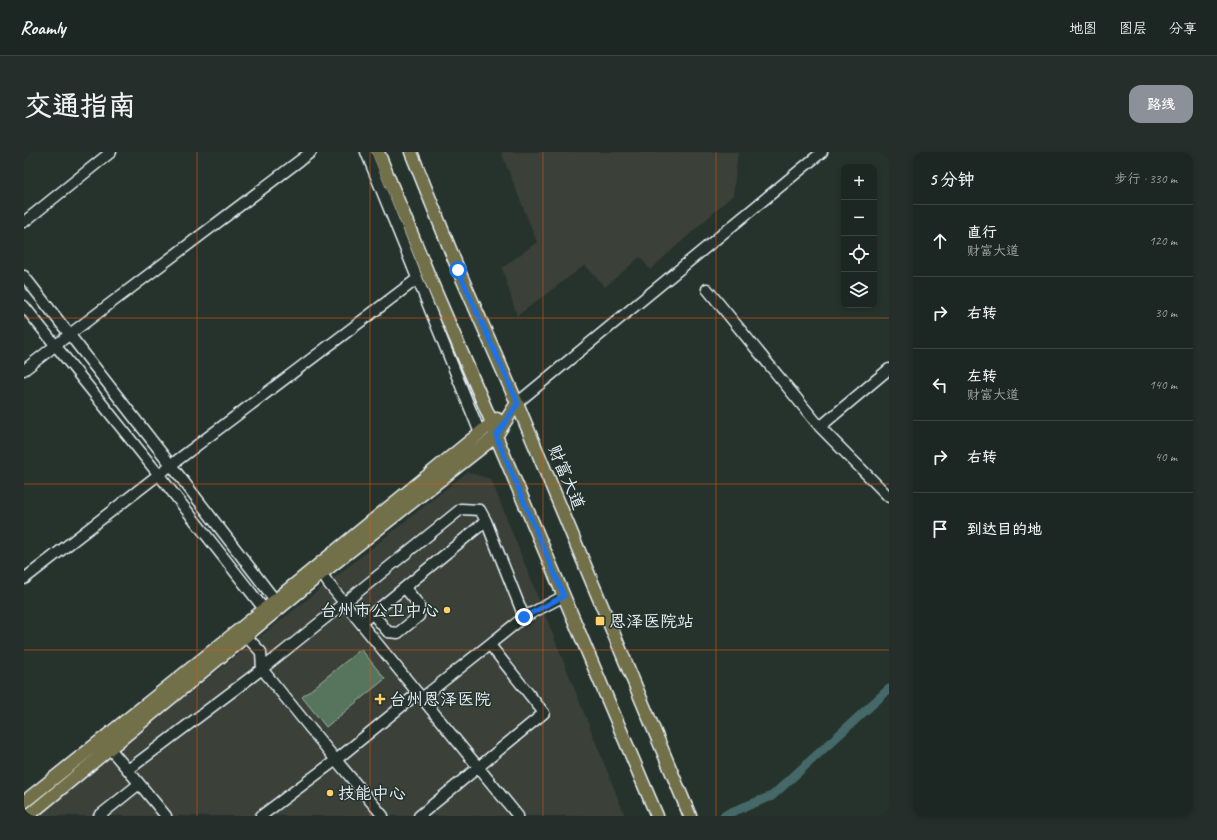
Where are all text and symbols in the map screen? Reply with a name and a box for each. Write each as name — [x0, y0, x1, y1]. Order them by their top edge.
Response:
text: Roamly — [20, 16, 66, 40]
text: 地图 — [1069, 20, 1097, 37]
text: 图层 — [1119, 20, 1147, 37]
text: 分享 — [1169, 20, 1197, 37]
button: 路线 — [1129, 85, 1193, 123]
text: 交通指南 — [24, 88, 136, 123]
map controls — [841, 164, 877, 308]
button: + — [841, 164, 877, 200]
text: 5 分钟 — [929, 169, 975, 190]
text: 步行 · 330 m — [1114, 171, 1177, 187]
button: − — [841, 200, 877, 236]
text: 直行 — [967, 223, 997, 242]
icon: ahead — [929, 230, 951, 252]
text: 120 m — [1149, 233, 1177, 249]
button: locate — [841, 236, 877, 272]
text: 财富大道 — [967, 243, 1019, 259]
route start — [449, 261, 467, 279]
button: layers — [841, 272, 877, 308]
icon: right — [929, 302, 951, 324]
text: 右转 — [967, 304, 997, 323]
text: 30 m — [1155, 305, 1177, 321]
text: 左转 — [967, 367, 997, 386]
icon: left — [929, 374, 951, 396]
text: 140 m — [1149, 377, 1177, 393]
text: 财富大道 — [967, 387, 1019, 403]
street label: 财富大道 — [544, 442, 589, 513]
icon: right — [929, 446, 951, 468]
text: 右转 — [967, 448, 997, 467]
text: 40 m — [1155, 449, 1177, 465]
icon: arrive — [929, 518, 951, 540]
text: 到达目的地 — [967, 520, 1042, 539]
place label: 台州市公卫中心 — [320, 600, 439, 621]
marker: 台州市公卫中心 — [442, 605, 452, 615]
route end — [515, 608, 533, 626]
place label: 恩泽医院站 — [609, 611, 694, 632]
marker: 恩泽医院站 — [594, 615, 606, 627]
place label: 台州恩泽医院 — [389, 689, 491, 710]
marker: 台州恩泽医院 — [374, 693, 386, 705]
place label: 技能中心 — [338, 783, 406, 804]
marker: 技能中心 — [325, 788, 335, 798]

